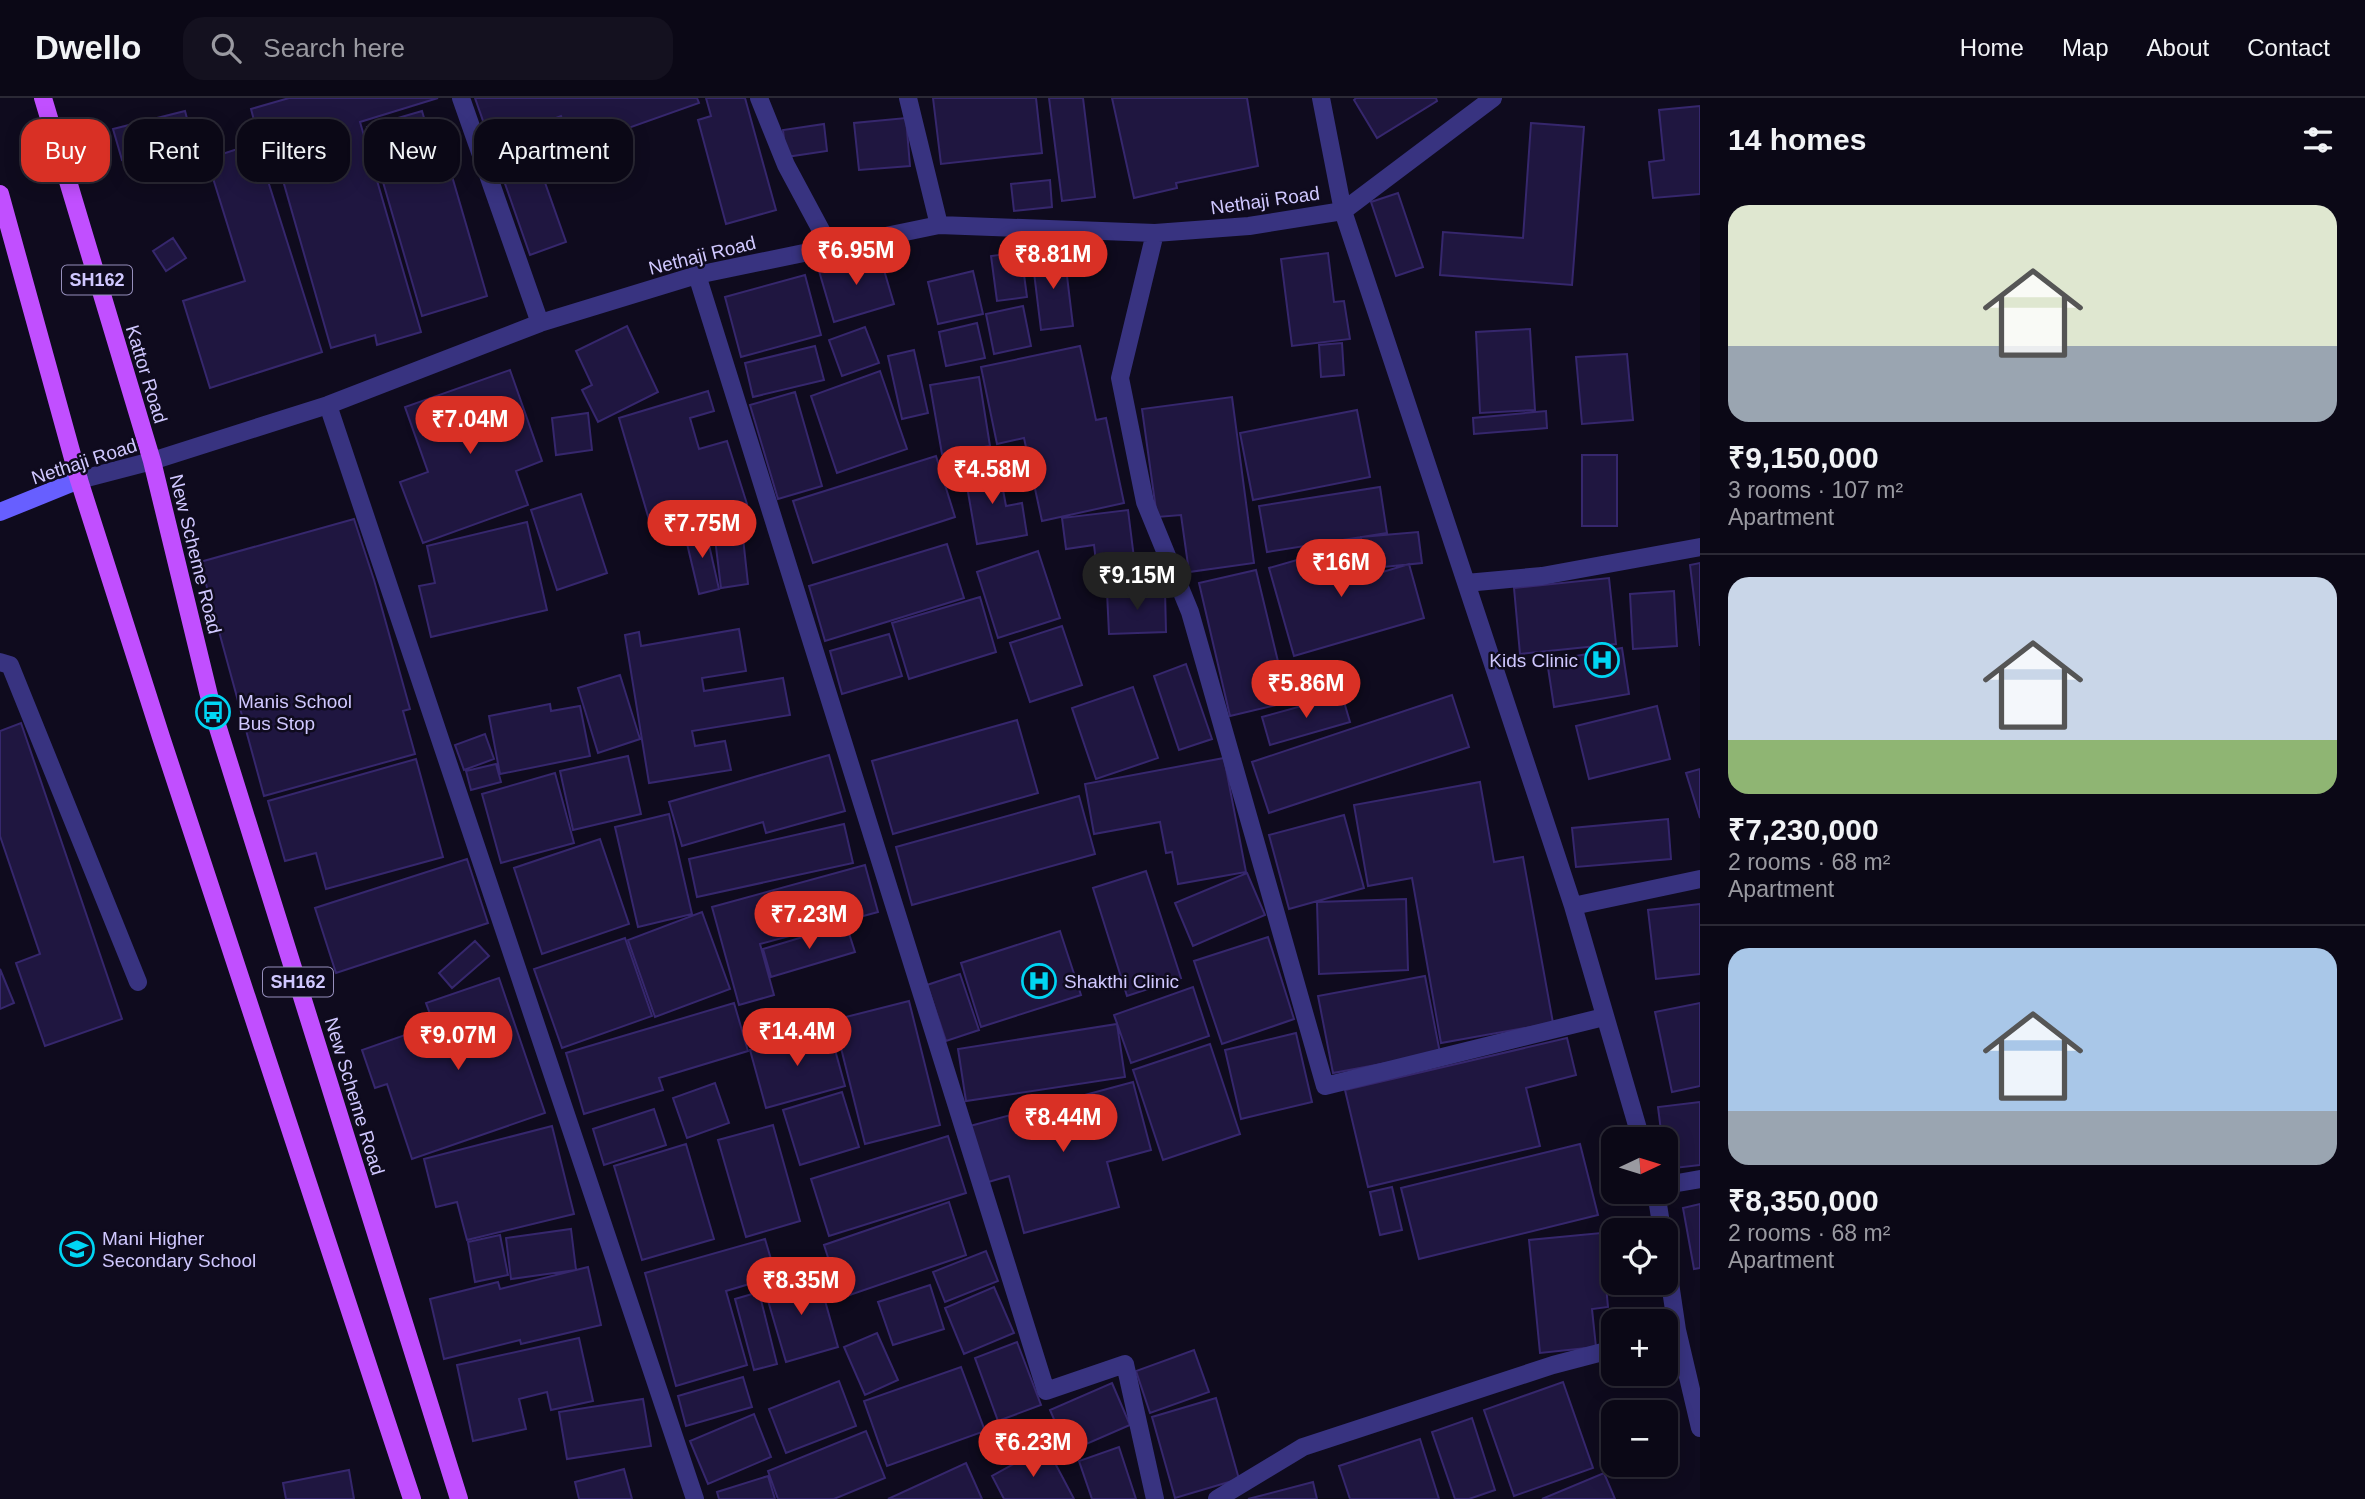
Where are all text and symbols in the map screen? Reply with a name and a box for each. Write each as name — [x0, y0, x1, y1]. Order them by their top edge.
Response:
search box — [183, 17, 673, 80]
text: Dwello — [35, 29, 141, 66]
icon: search — [207, 29, 245, 67]
text: Search here — [263, 33, 405, 63]
text: Home — [1960, 34, 2024, 61]
text: Map — [2062, 34, 2109, 61]
text: About — [2147, 34, 2209, 61]
text: Contact — [2247, 34, 2330, 61]
chip: Buy — [21, 119, 110, 182]
chip: Rent — [124, 119, 223, 182]
chip: Filters — [237, 119, 350, 182]
chip: New — [364, 119, 460, 182]
chip: Apartment — [474, 119, 633, 182]
icon: filters — [2299, 121, 2337, 159]
text: 14 homes — [1728, 123, 1866, 156]
street label: Nethaji Road — [1209, 182, 1321, 219]
pin: ₹6.95M — [799, 228, 913, 287]
street label: Nethaji Road — [646, 232, 758, 279]
pin: ₹8.81M — [996, 232, 1110, 291]
text: ₹6.95M — [817, 237, 895, 263]
text: ₹8.81M — [1014, 241, 1092, 267]
icon: home — [1970, 250, 2096, 376]
road number: SH162 — [62, 266, 132, 294]
street label: Kattor Road — [122, 323, 171, 426]
pin: ₹7.04M — [413, 396, 527, 456]
text: ₹7.04M — [431, 406, 509, 432]
street label: Nethaji Road — [29, 435, 140, 488]
text: ₹9,150,000 — [1728, 441, 1879, 474]
pin: ₹4.58M — [935, 446, 1049, 506]
text: ₹4.58M — [953, 456, 1031, 482]
street label: New Scheme Road — [166, 472, 226, 636]
text: 3 rooms · 107 m² — [1728, 477, 1903, 503]
pin: ₹7.75M — [645, 500, 759, 560]
text: Apartment — [1728, 504, 1834, 530]
text: ₹7.75M — [663, 510, 741, 536]
pin: ₹16M — [1300, 540, 1382, 599]
text: ₹16M — [1312, 549, 1370, 575]
pin: ₹9.15M — [1080, 552, 1194, 612]
text: ₹9.15M — [1098, 562, 1176, 588]
icon: home — [1970, 622, 2096, 748]
hospital icon: Kids Clinic — [1583, 641, 1621, 679]
place label: Kids Clinic — [1489, 650, 1578, 671]
pin: ₹5.86M — [1249, 660, 1363, 720]
text: ₹5.86M — [1267, 670, 1345, 696]
place label: Manis School Bus Stop — [238, 691, 352, 734]
bus stop icon: Manis School Bus Stop — [194, 693, 232, 731]
text: ₹7,230,000 — [1728, 813, 1879, 846]
text: 2 rooms · 68 m² — [1728, 849, 1890, 875]
text: Apartment — [1728, 876, 1834, 902]
pin: ₹7.23M — [752, 892, 866, 951]
text: ₹7.23M — [770, 901, 848, 927]
hospital icon: Shakthi Clinic — [1020, 962, 1058, 1000]
road number: SH162 — [263, 968, 333, 996]
place label: Shakthi Clinic — [1064, 971, 1179, 992]
icon: home — [1970, 993, 2096, 1119]
pin: ₹14.4M — [740, 1009, 854, 1068]
pin: ₹9.07M — [401, 1012, 515, 1072]
street label: New Scheme Road — [321, 1015, 388, 1177]
text: ₹14.4M — [758, 1018, 836, 1044]
text: ₹9.07M — [419, 1022, 497, 1048]
pin: ₹8.44M — [1006, 1094, 1120, 1154]
text: ₹8.44M — [1024, 1104, 1102, 1130]
north arrow — [1601, 1127, 1678, 1204]
map controls — [1601, 1127, 1678, 1477]
text: ₹8,350,000 — [1728, 1184, 1879, 1217]
button: locate — [1601, 1218, 1678, 1295]
text: 2 rooms · 68 m² — [1728, 1220, 1890, 1246]
place label: Mani Higher Secondary School — [102, 1228, 256, 1271]
school or university icon: Mani Higher Secondary School — [58, 1230, 96, 1268]
text: Apartment — [1728, 1247, 1834, 1273]
pin: ₹8.35M — [744, 1258, 858, 1317]
text: ₹8.35M — [762, 1267, 840, 1293]
button: + — [1601, 1309, 1678, 1386]
button: − — [1601, 1400, 1678, 1477]
pin: ₹6.23M — [976, 1420, 1090, 1479]
text: ₹6.23M — [994, 1429, 1072, 1455]

